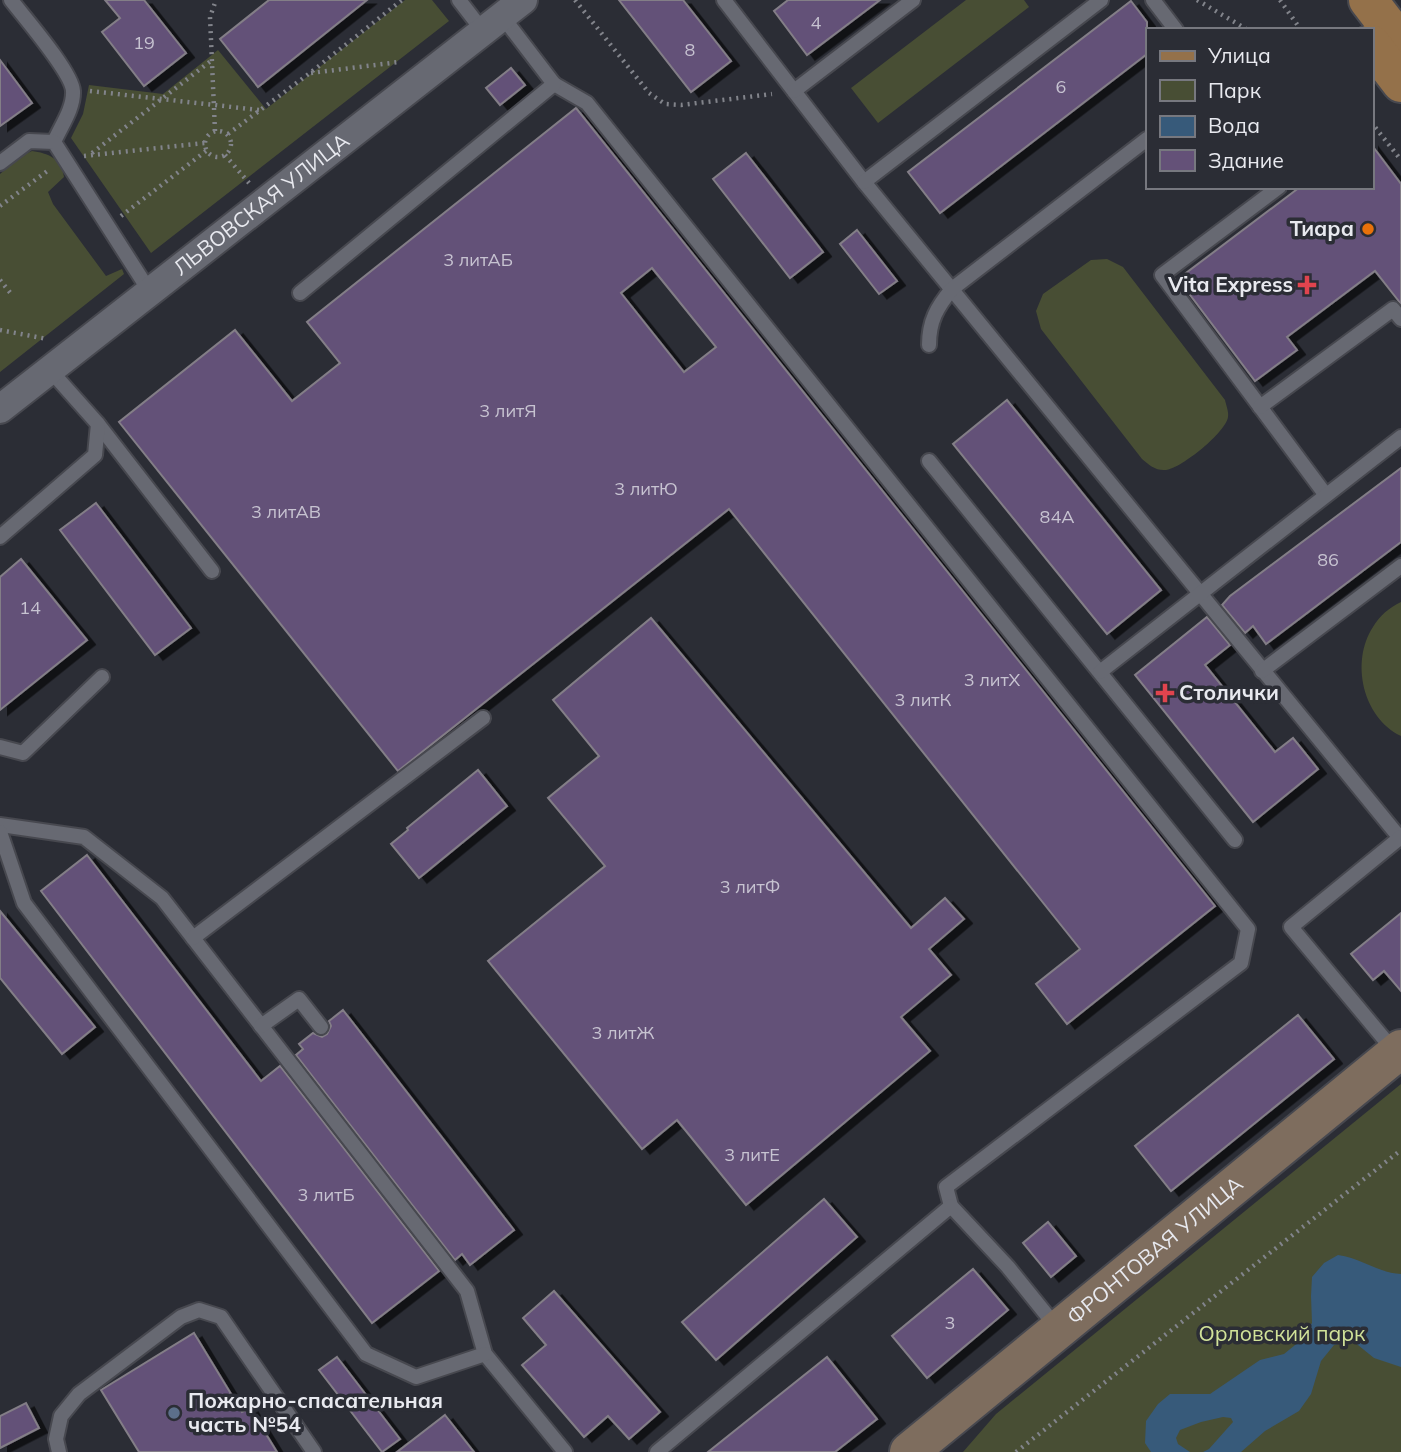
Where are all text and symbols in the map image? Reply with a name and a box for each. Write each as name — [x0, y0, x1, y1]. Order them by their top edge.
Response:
house number: 4 — [811, 11, 822, 34]
legend — [1146, 28, 1373, 189]
house number: 19 — [133, 31, 155, 54]
house number: 8 — [685, 38, 695, 61]
text: Улица — [1207, 42, 1271, 68]
house number: 6 — [1056, 75, 1066, 98]
text: Парк — [1208, 77, 1262, 103]
text: Вода — [1208, 112, 1260, 138]
street label: ЛЬВОВСКАЯ УЛИЦА — [168, 127, 355, 281]
text: Здание — [1208, 147, 1284, 173]
place label: Тиара — [1290, 215, 1354, 241]
marker: Тиара — [1360, 221, 1376, 237]
house number: 3 литАБ — [443, 248, 513, 271]
place label: Vita Express — [1167, 271, 1293, 297]
marker: Vita Express — [1299, 277, 1315, 293]
house number: 3 литЯ — [479, 399, 537, 422]
house number: 3 литЮ — [614, 477, 678, 500]
house number: 3 литАВ — [251, 500, 321, 523]
house number: 84А — [1040, 505, 1074, 528]
house number: 86 — [1317, 548, 1339, 571]
house number: 14 — [19, 596, 41, 619]
house number: 3 литХ — [964, 668, 1021, 691]
place label: Столички — [1179, 679, 1279, 705]
marker: Столички — [1157, 685, 1173, 701]
house number: 3 литК — [895, 688, 952, 711]
house number: 3 литФ — [720, 875, 780, 898]
house number: 3 литЖ — [592, 1021, 655, 1044]
house number: 3 литЕ — [724, 1143, 780, 1166]
street label: ФРОНТОВАЯ УЛИЦА — [1061, 1170, 1248, 1329]
house number: 3 литБ — [297, 1183, 355, 1206]
house number: 3 — [945, 1311, 955, 1334]
park label: Орловский парк — [1199, 1320, 1366, 1346]
place label: Пожарно-спасательная часть №54 — [188, 1387, 443, 1437]
marker: Пожарно-спасательная часть №54 — [166, 1405, 182, 1421]

